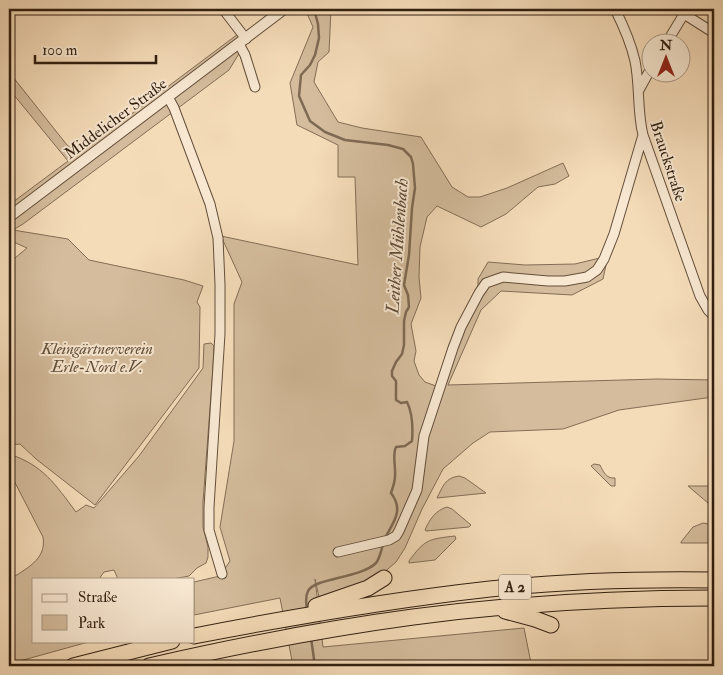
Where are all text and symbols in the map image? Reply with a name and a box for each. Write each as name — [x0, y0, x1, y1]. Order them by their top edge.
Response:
scale bar — [35, 32, 156, 64]
north arrow — [640, 32, 690, 82]
text: N — [659, 37, 673, 54]
text: 100 m — [42, 41, 78, 60]
street label: Middelicher Straße — [60, 74, 171, 164]
street label: Brauckstraße — [646, 118, 691, 205]
water label: Leither Mühlenbach — [381, 177, 414, 316]
park label: Kleingärtnerverein Erle-Nord e.V. — [40, 339, 153, 377]
road number: A 2 — [499, 574, 531, 600]
legend — [32, 578, 195, 642]
text: Straße — [78, 588, 117, 607]
text: Park — [78, 614, 105, 633]

